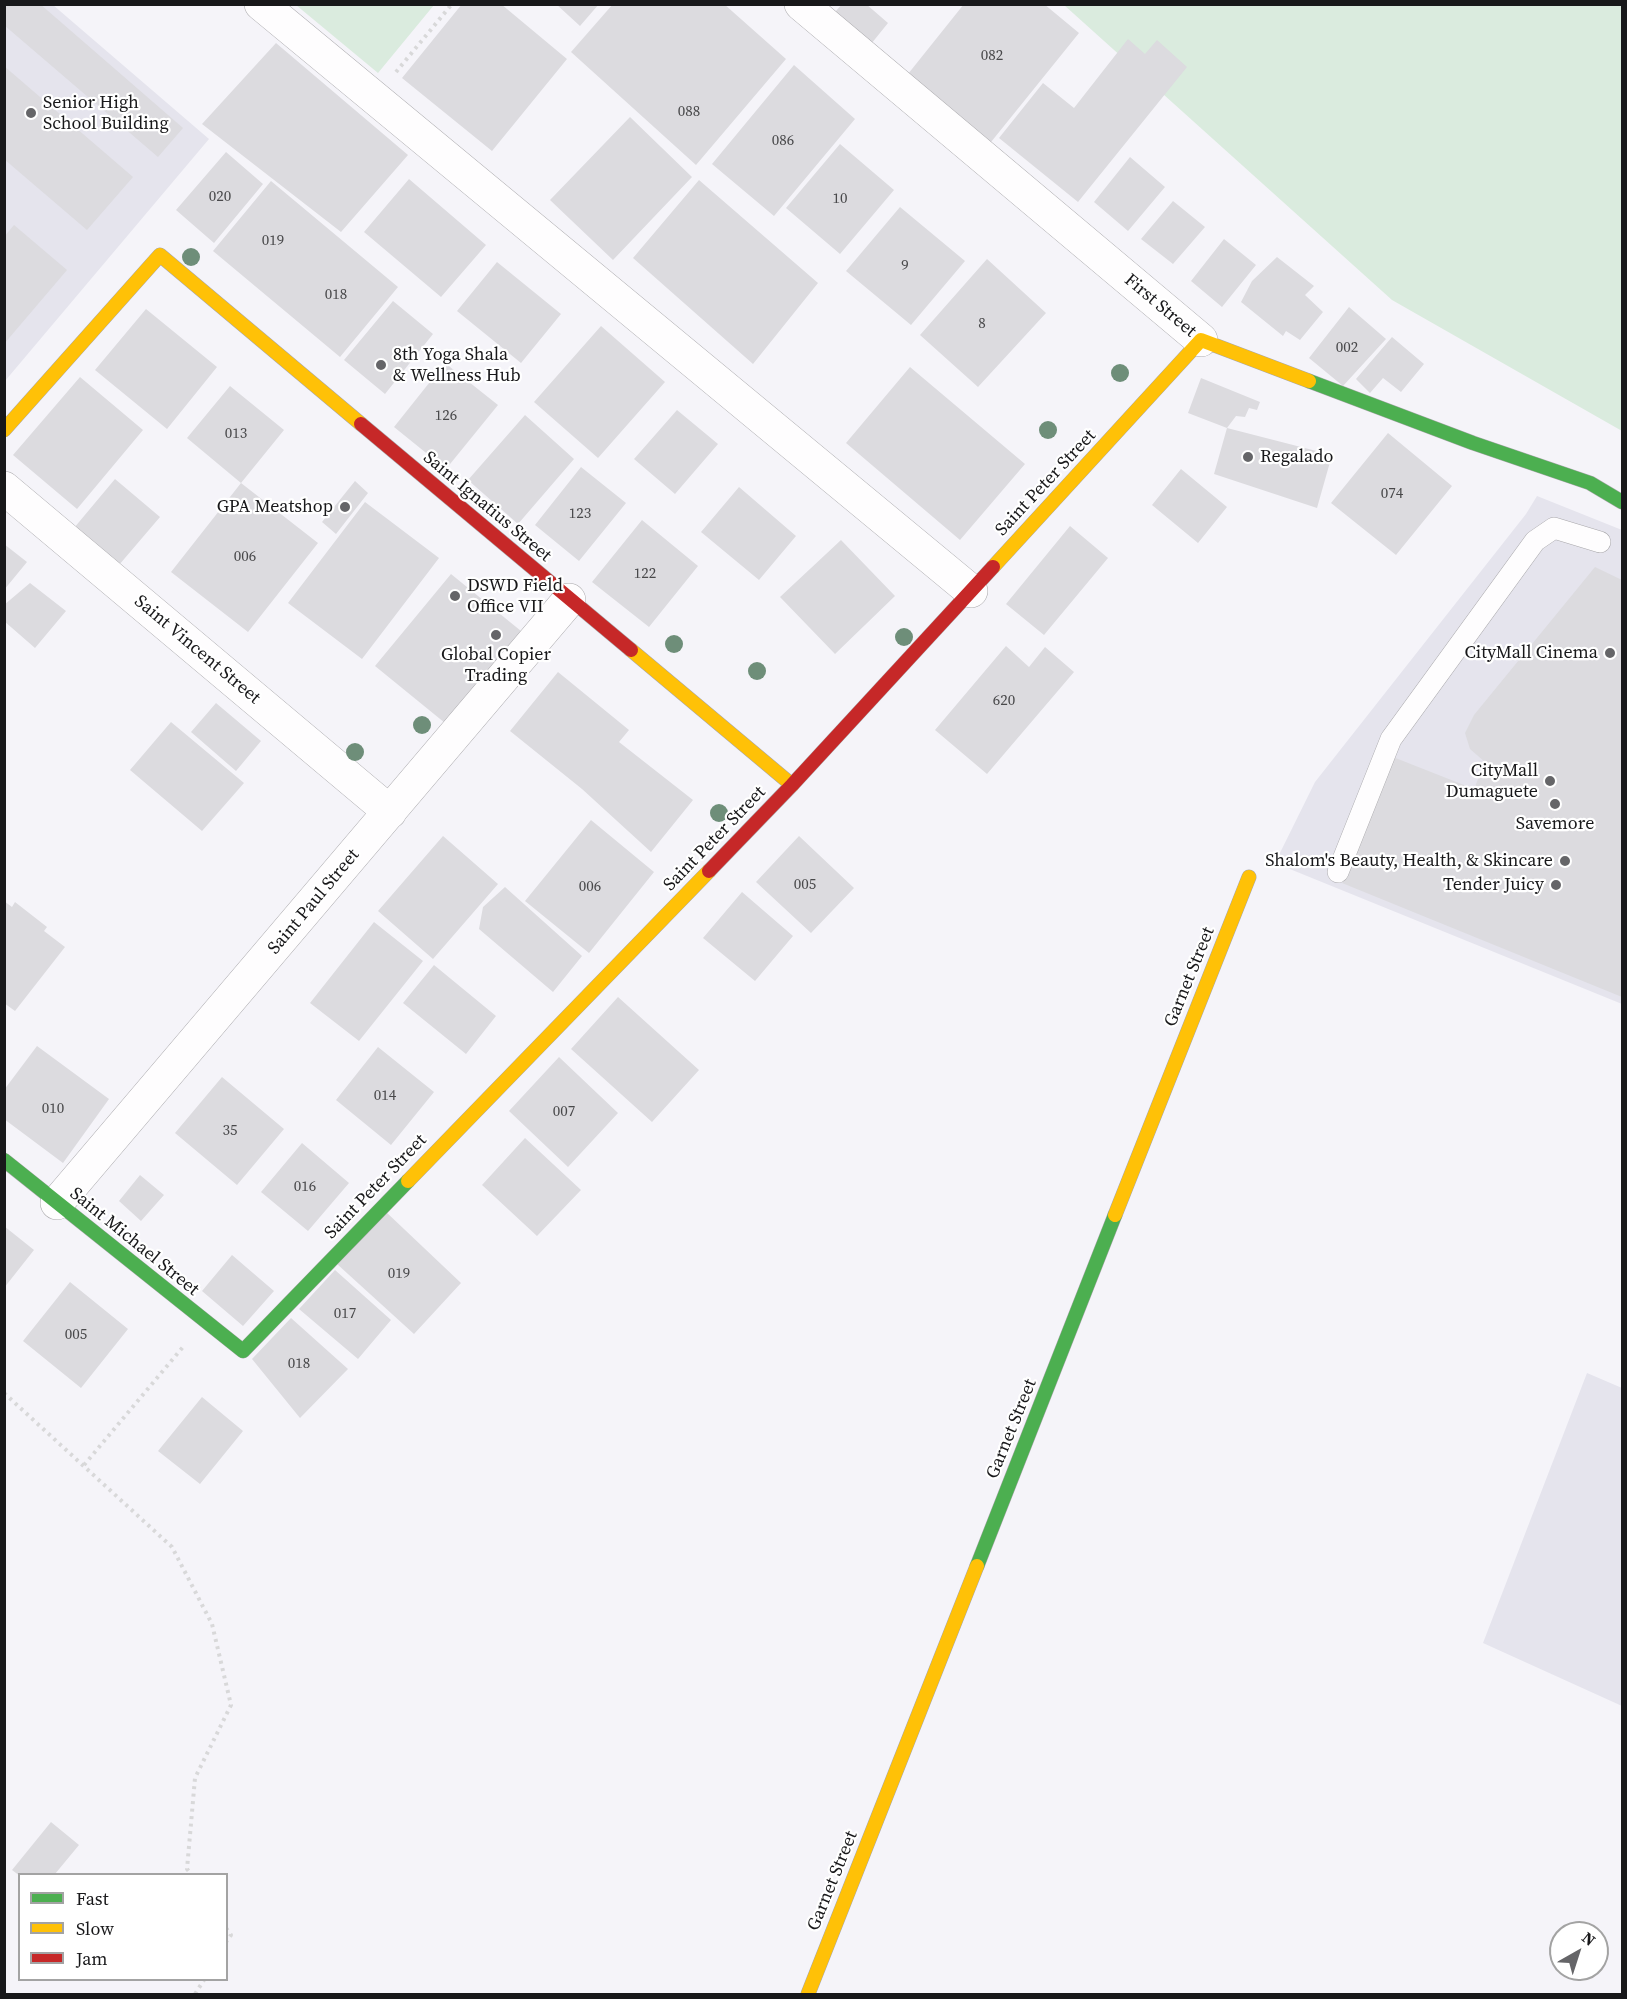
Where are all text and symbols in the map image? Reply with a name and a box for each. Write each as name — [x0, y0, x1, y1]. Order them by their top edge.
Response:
house number: 082 — [981, 47, 1003, 65]
place label: Senior High School Building — [43, 92, 169, 134]
house number: 088 — [678, 103, 700, 121]
marker: Senior High School Building — [24, 106, 38, 120]
house number: 086 — [772, 132, 794, 150]
house number: 020 — [209, 188, 231, 206]
house number: 10 — [833, 190, 847, 208]
house number: 019 — [262, 232, 284, 250]
house number: 9 — [901, 257, 909, 275]
street label: First Street — [1120, 270, 1200, 342]
house number: 018 — [325, 286, 347, 304]
house number: 8 — [978, 315, 986, 333]
house number: 002 — [1336, 339, 1358, 357]
place label: 8th Yoga Shala & Wellness Hub — [393, 344, 521, 386]
marker: 8th Yoga Shala & Wellness Hub — [374, 358, 388, 372]
house number: 126 — [435, 407, 457, 425]
house number: 013 — [225, 425, 247, 443]
street label: Saint Peter Street — [991, 425, 1101, 541]
place label: Regalado — [1260, 446, 1333, 468]
street label: Saint Ignatius Street — [419, 447, 555, 567]
marker: Regalado — [1241, 450, 1255, 464]
house number: 074 — [1381, 485, 1403, 503]
place label: GPA Meatshop — [217, 496, 333, 518]
marker: GPA Meatshop — [338, 500, 352, 514]
house number: 123 — [569, 505, 591, 523]
house number: 006 — [234, 548, 256, 566]
house number: 122 — [634, 565, 656, 583]
place label: DSWD Field Office VII — [467, 575, 563, 618]
marker: DSWD Field Office VII — [448, 589, 462, 603]
street label: Saint Vincent Street — [130, 591, 264, 709]
marker: Global Copier Trading — [489, 628, 503, 642]
place label: CityMall Cinema — [1464, 642, 1598, 664]
place label: Global Copier Trading — [441, 644, 551, 686]
marker: CityMall Cinema — [1603, 646, 1617, 660]
house number: 620 — [993, 692, 1015, 710]
place label: CityMall Dumaguete — [1446, 760, 1538, 802]
marker: CityMall Dumaguete — [1543, 774, 1557, 788]
street label: Saint Peter Street — [660, 782, 770, 896]
marker: Savemore — [1548, 797, 1562, 811]
place label: Savemore — [1516, 813, 1594, 835]
street label: Saint Paul Street — [264, 845, 364, 959]
place label: Shalom's Beauty, Health, & Skincare — [1265, 850, 1553, 872]
marker: Shalom's Beauty, Health, & Skincare — [1558, 854, 1572, 868]
place label: Tender Juicy — [1443, 874, 1544, 896]
house number: 005 — [794, 876, 816, 894]
house number: 006 — [579, 878, 601, 896]
marker: Tender Juicy — [1549, 878, 1563, 892]
street label: Garnet Street — [1160, 924, 1220, 1030]
house number: 014 — [374, 1087, 396, 1105]
house number: 010 — [42, 1100, 64, 1118]
house number: 007 — [553, 1103, 575, 1121]
house number: 35 — [223, 1122, 237, 1140]
street label: Saint Peter Street — [321, 1130, 431, 1244]
house number: 016 — [294, 1178, 316, 1196]
street label: Saint Michael Street — [65, 1183, 203, 1301]
house number: 019 — [388, 1265, 410, 1283]
house number: 017 — [334, 1305, 356, 1323]
house number: 005 — [65, 1326, 87, 1344]
house number: 018 — [288, 1355, 310, 1373]
street label: Garnet Street — [982, 1376, 1042, 1482]
street label: Garnet Street — [803, 1828, 863, 1934]
legend — [18, 1873, 228, 1981]
text: Fast — [76, 1886, 109, 1911]
text: Slow — [76, 1916, 114, 1941]
north arrow — [1549, 1921, 1609, 1981]
text: N — [1578, 1926, 1601, 1951]
text: Jam — [76, 1946, 108, 1971]

